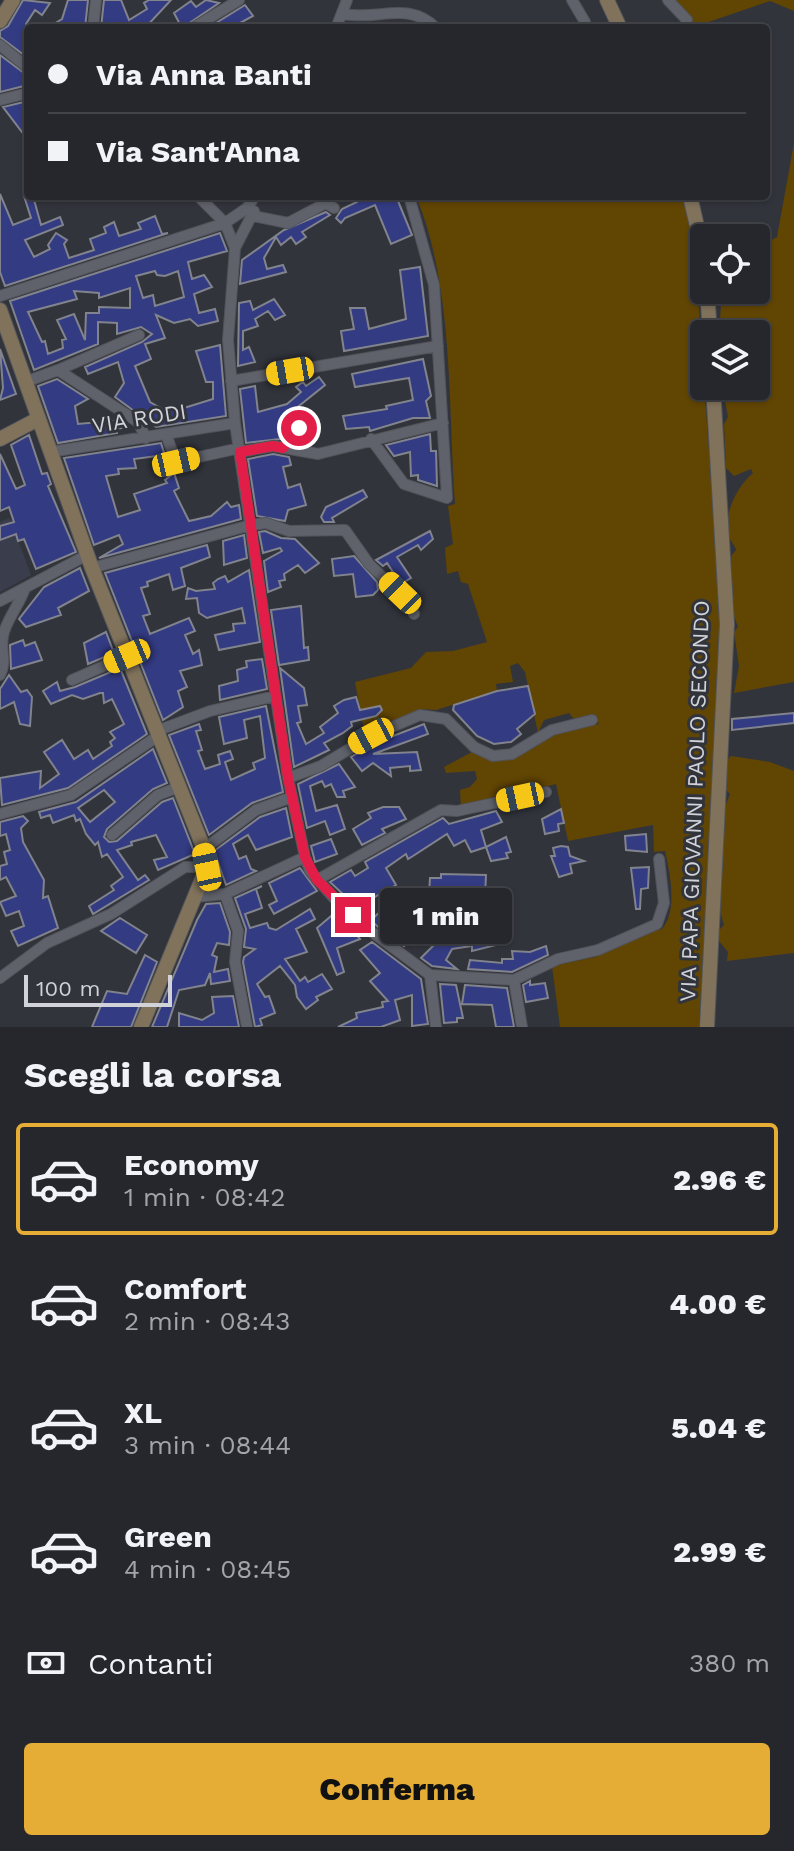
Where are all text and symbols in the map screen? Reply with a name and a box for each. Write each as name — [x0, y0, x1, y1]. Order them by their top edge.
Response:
text: Via Anna Banti — [96, 57, 312, 92]
text: Via Sant'Anna — [96, 134, 300, 169]
map controls — [690, 224, 770, 400]
button: locate — [690, 224, 770, 304]
button: layers — [690, 320, 770, 400]
car — [264, 355, 316, 387]
street label: VIA RODI — [90, 399, 188, 438]
route start — [281, 410, 317, 446]
car — [150, 445, 202, 479]
car — [374, 568, 426, 618]
street label: VIA PAPA GIOVANNI PAOLO SECONDO — [675, 600, 714, 1002]
car — [100, 636, 154, 676]
car — [344, 714, 398, 758]
car — [494, 780, 546, 814]
car — [190, 841, 224, 893]
callout: 1 min — [381, 887, 513, 943]
route end — [335, 897, 371, 933]
text: 1 min — [413, 901, 479, 931]
scale bar — [24, 971, 172, 1007]
text: 100 m — [36, 976, 100, 1001]
text: Scegli la corsa — [24, 1054, 281, 1096]
icon: car — [28, 1143, 100, 1215]
text: Economy — [124, 1147, 259, 1182]
text: 2.96 € — [673, 1162, 766, 1197]
text: 1 min · 08:42 — [124, 1182, 285, 1212]
icon: car — [28, 1267, 100, 1339]
text: Comfort — [124, 1271, 246, 1306]
text: 4.00 € — [669, 1286, 766, 1321]
text: 2 min · 08:43 — [124, 1306, 290, 1336]
icon: car — [28, 1391, 100, 1463]
text: XL — [124, 1395, 162, 1430]
text: 5.04 € — [671, 1410, 766, 1445]
text: 3 min · 08:44 — [124, 1430, 291, 1460]
icon: car — [28, 1515, 100, 1587]
text: Green — [124, 1519, 212, 1554]
text: 2.99 € — [673, 1534, 766, 1569]
text: 4 min · 08:45 — [124, 1554, 291, 1584]
icon: cash — [24, 1641, 68, 1685]
text: Contanti — [88, 1646, 213, 1681]
text: 380 m — [689, 1648, 770, 1678]
button: Conferma — [24, 1743, 770, 1835]

